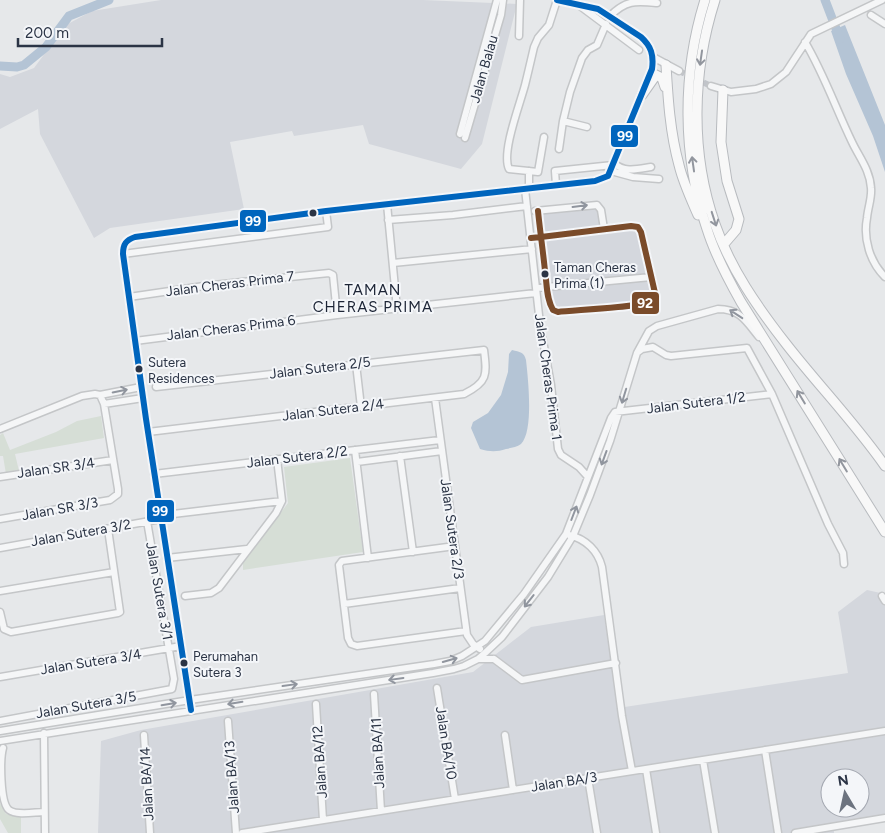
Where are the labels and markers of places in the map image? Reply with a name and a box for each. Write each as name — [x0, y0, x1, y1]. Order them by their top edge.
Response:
unlabelled marker — [308, 208, 318, 218]
place label: Taman Cheras Prima (1) — [554, 260, 636, 291]
marker: Taman Cheras Prima (1) — [540, 269, 550, 279]
place label: Sutera Residences — [148, 355, 214, 386]
marker: Sutera Residences — [134, 364, 144, 374]
place label: Perumahan Sutera 3 — [193, 649, 258, 680]
marker: Perumahan Sutera 3 — [179, 658, 189, 668]

